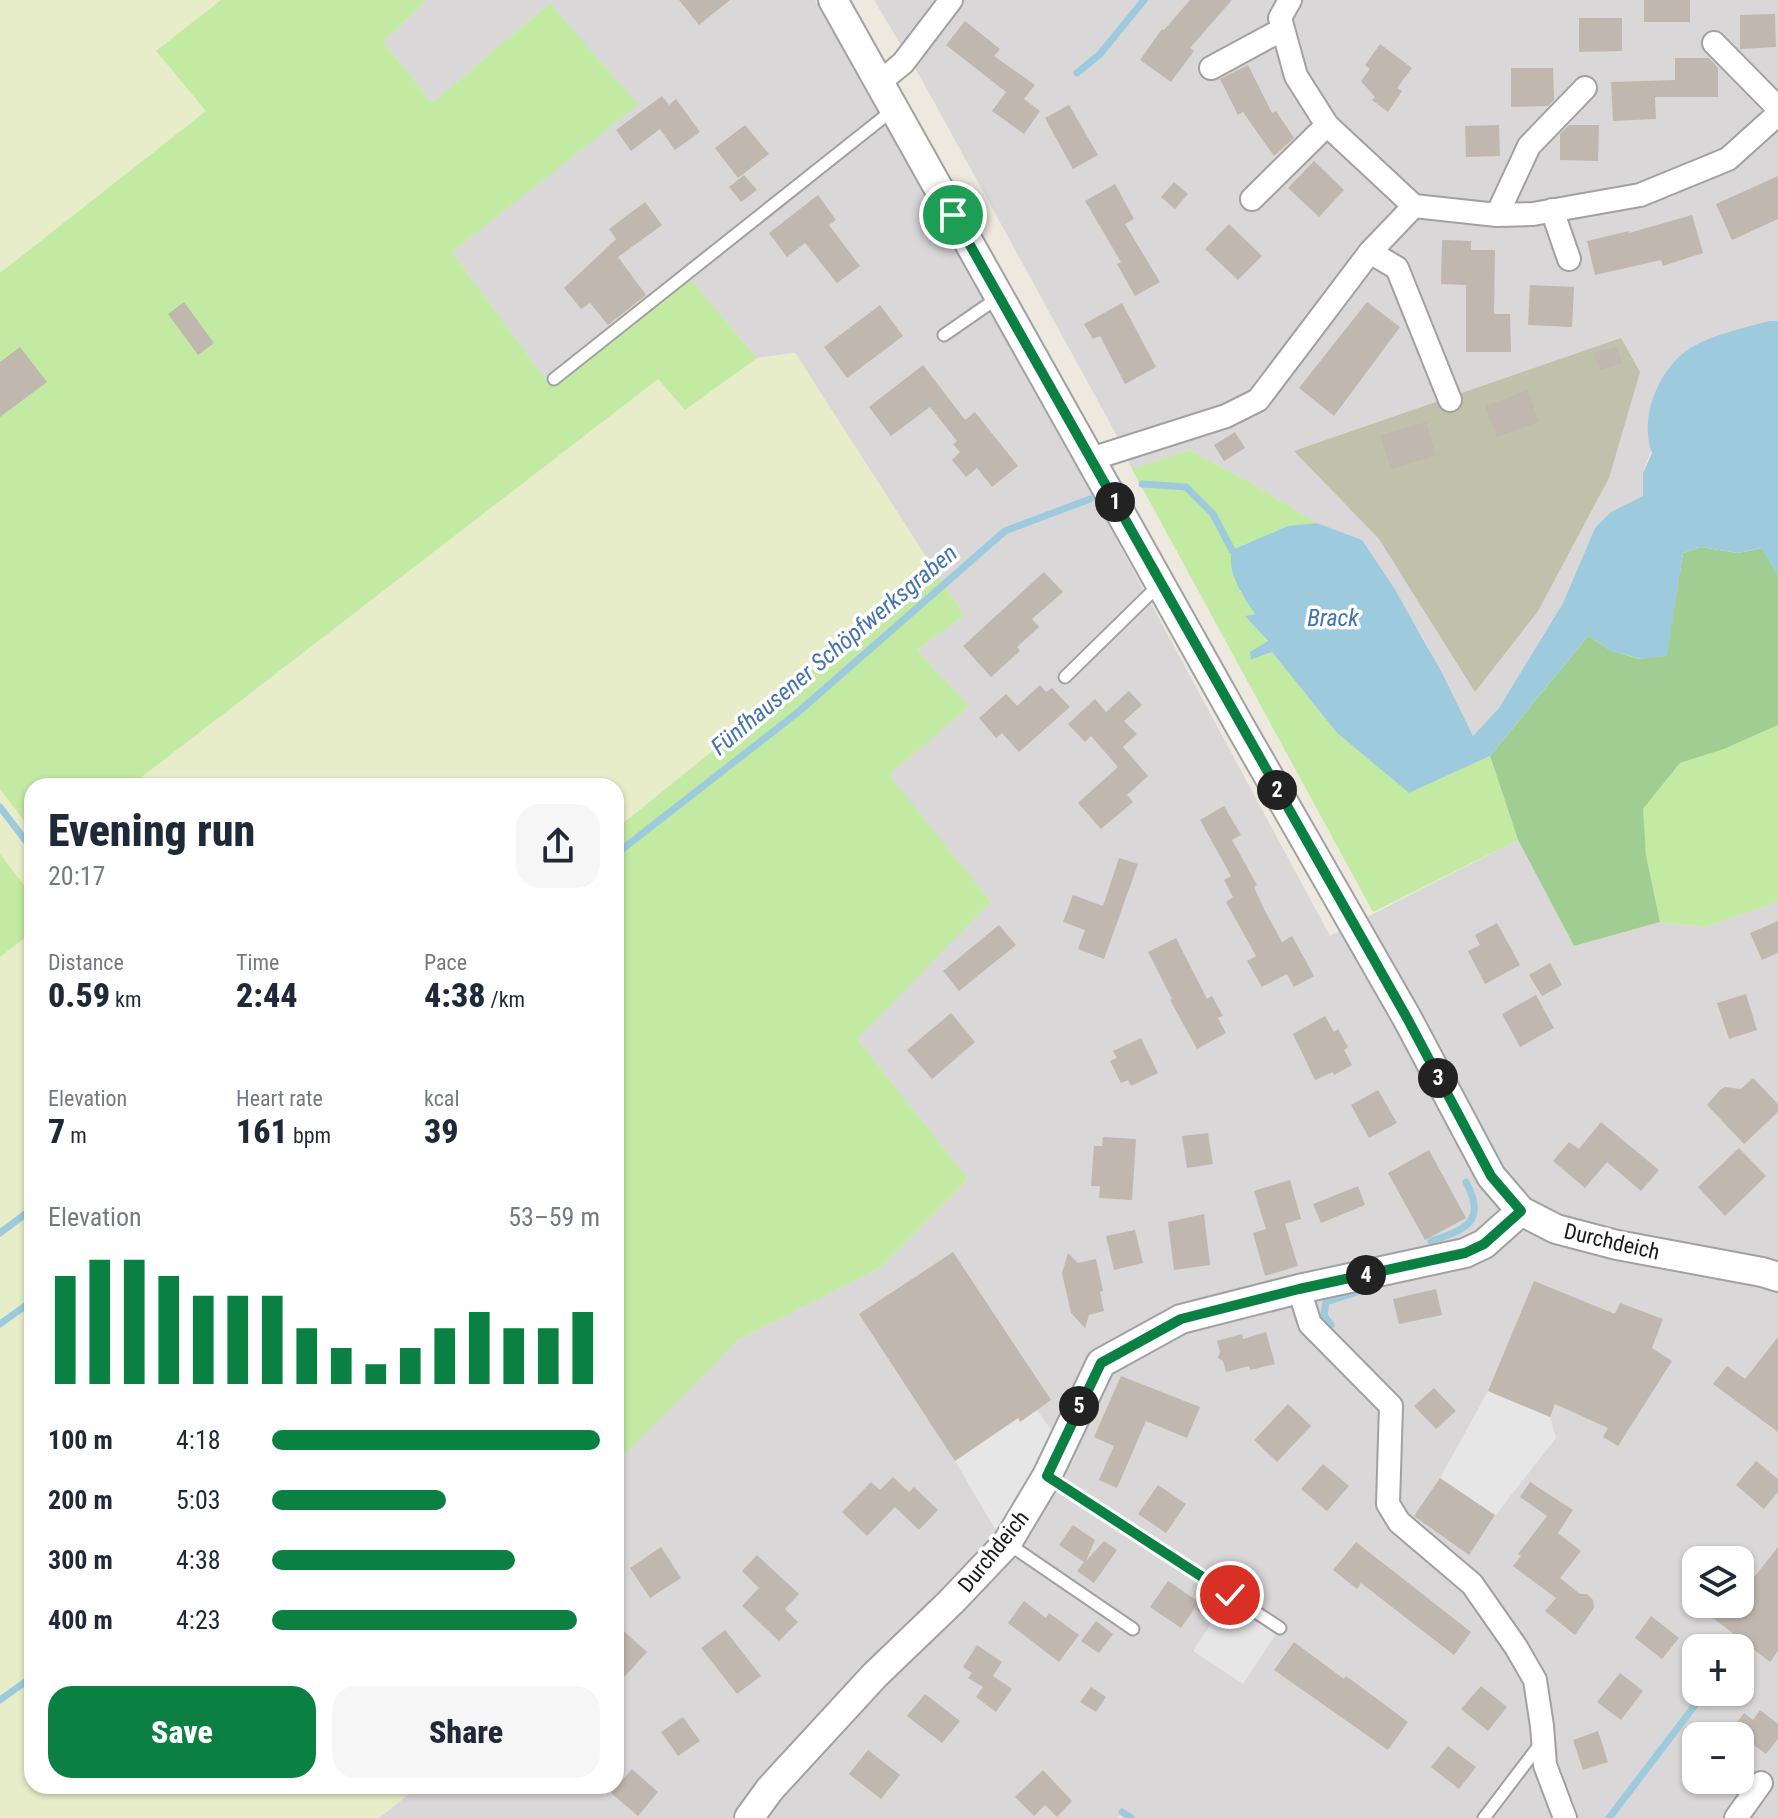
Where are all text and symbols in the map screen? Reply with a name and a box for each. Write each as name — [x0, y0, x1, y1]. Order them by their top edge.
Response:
pin — [919, 181, 987, 249]
icon: arrive — [931, 193, 975, 237]
pin: 1 — [1095, 482, 1135, 522]
text: 1 — [1109, 489, 1121, 514]
water label: Fünfhausener Schöpfwerksgraben — [705, 539, 963, 761]
water label: Brack — [1307, 604, 1359, 632]
pin: 2 — [1257, 770, 1297, 810]
text: 2 — [1271, 777, 1283, 802]
button: share — [516, 804, 600, 888]
text: Evening run — [48, 805, 255, 857]
text: 20:17 — [48, 861, 105, 891]
text: Distance — [48, 950, 124, 975]
text: Time — [236, 950, 279, 975]
text: Pace — [424, 950, 467, 975]
text: 0.59 — [48, 975, 110, 1015]
text: 2:44 — [236, 975, 297, 1015]
text: 4:38 — [424, 975, 485, 1015]
text: km — [110, 987, 141, 1012]
text: /km — [485, 987, 525, 1012]
pin: 3 — [1418, 1058, 1458, 1098]
text: 3 — [1432, 1065, 1444, 1090]
text: Elevation — [48, 1086, 127, 1111]
text: Heart rate — [236, 1086, 323, 1111]
text: kcal — [424, 1086, 459, 1111]
text: 7 — [48, 1111, 65, 1151]
text: 161 — [236, 1111, 288, 1151]
text: 39 — [424, 1111, 459, 1151]
text: m — [65, 1123, 87, 1148]
text: bpm — [288, 1123, 331, 1148]
text: Elevation — [48, 1202, 142, 1232]
text: 53–59 m — [508, 1202, 600, 1232]
street label: Durchdeich — [1562, 1218, 1662, 1265]
pin: 4 — [1346, 1255, 1386, 1295]
text: 4 — [1360, 1262, 1372, 1287]
pin: 5 — [1059, 1386, 1099, 1426]
text: 5 — [1073, 1393, 1085, 1418]
text: 100 m — [48, 1425, 113, 1455]
text: 4:18 — [176, 1425, 221, 1455]
text: 200 m — [48, 1485, 113, 1515]
text: 5:03 — [176, 1485, 221, 1515]
street label: Durchdeich — [953, 1506, 1034, 1597]
text: 300 m — [48, 1545, 113, 1575]
text: 4:38 — [176, 1545, 221, 1575]
map controls — [1682, 1546, 1754, 1794]
button: layers — [1682, 1546, 1754, 1618]
pin — [1196, 1561, 1264, 1629]
icon: check — [1208, 1573, 1252, 1617]
text: 400 m — [48, 1605, 113, 1635]
text: 4:23 — [176, 1605, 221, 1635]
button: + — [1682, 1634, 1754, 1706]
button: Save — [48, 1686, 316, 1778]
button: Share — [332, 1686, 600, 1778]
button: − — [1682, 1722, 1754, 1794]

